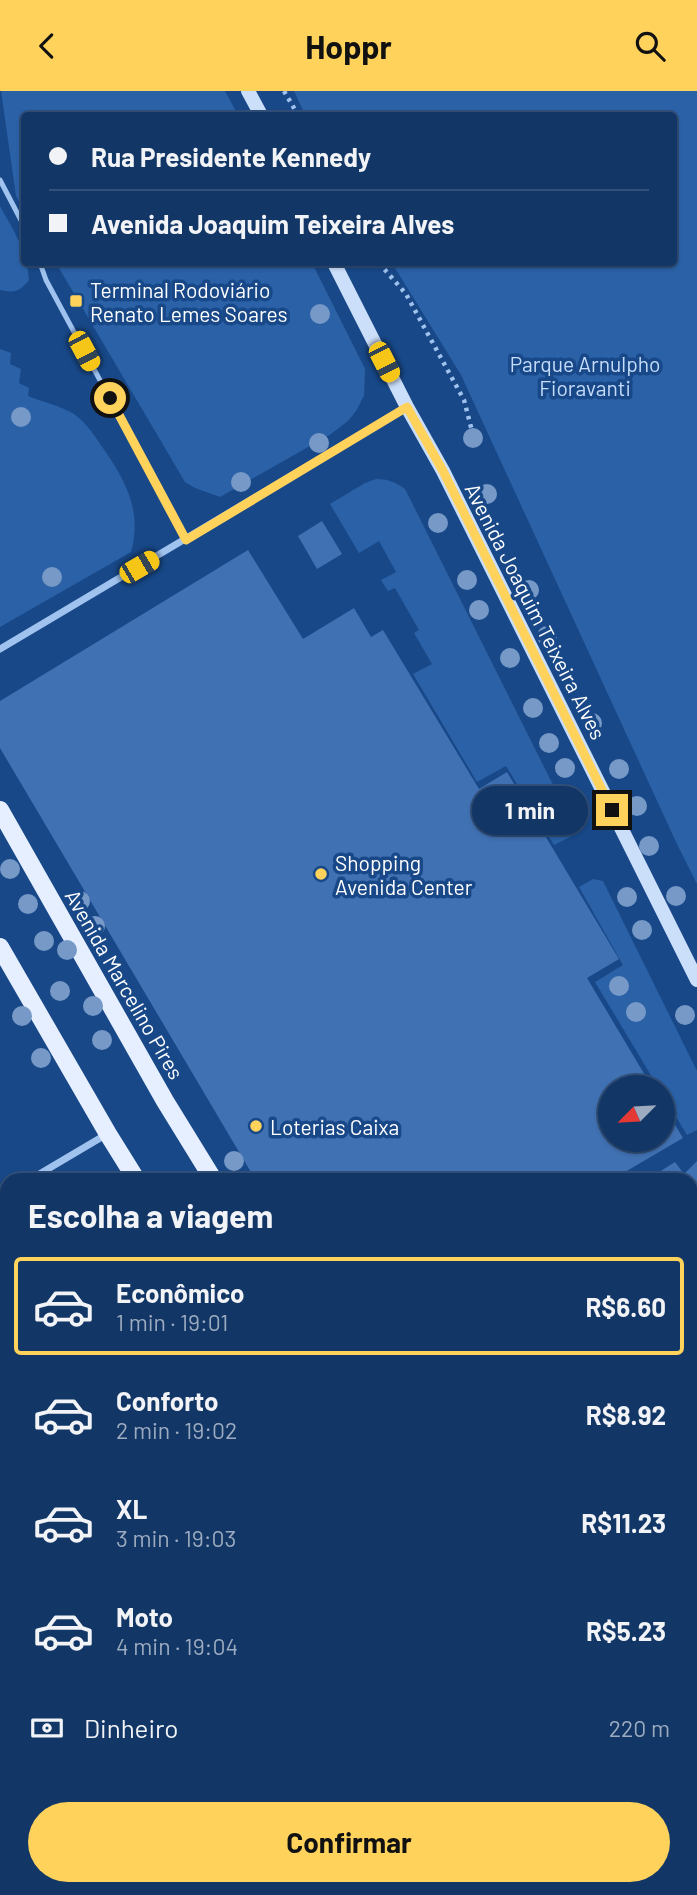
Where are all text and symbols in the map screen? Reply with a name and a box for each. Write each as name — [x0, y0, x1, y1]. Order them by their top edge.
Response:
icon: back — [28, 27, 66, 65]
text: Hoppr — [305, 27, 392, 65]
icon: search — [631, 27, 669, 65]
text: Rua Presidente Kennedy — [91, 141, 371, 172]
text: Avenida Joaquim Teixeira Alves — [91, 208, 454, 239]
place label: Terminal Rodoviário Renato Lemes Soares — [90, 277, 288, 326]
marker: Terminal Rodoviário Renato Lemes Soares — [68, 293, 84, 309]
car — [65, 328, 104, 374]
car — [366, 339, 403, 385]
park label: Parque Arnulpho Fioravanti — [510, 351, 660, 400]
route start — [94, 382, 126, 414]
street label: Avenida Joaquim Teixeira Alves — [460, 479, 612, 743]
car — [116, 547, 163, 587]
callout: 1 min — [472, 785, 588, 835]
route end — [596, 794, 628, 826]
text: 1 min — [505, 796, 555, 824]
place label: Shopping Avenida Center — [335, 850, 473, 899]
marker: Shopping Avenida Center — [313, 866, 329, 882]
street label: Avenida Marcelino Pires — [60, 885, 190, 1083]
north arrow — [598, 1075, 676, 1151]
map controls — [598, 1075, 675, 1152]
place label: Loterias Caixa — [270, 1114, 399, 1139]
marker: Loterias Caixa — [248, 1118, 264, 1134]
text: Escolha a viagem — [28, 1196, 273, 1234]
icon: car — [32, 1275, 95, 1338]
text: Econômico — [116, 1277, 245, 1308]
text: R$6.60 — [585, 1291, 666, 1322]
text: 1 min · 19:01 — [116, 1308, 228, 1336]
icon: car — [32, 1383, 95, 1446]
text: Conforto — [116, 1385, 219, 1416]
text: R$8.92 — [586, 1399, 666, 1430]
text: 2 min · 19:02 — [116, 1416, 237, 1444]
icon: car — [32, 1491, 95, 1554]
text: XL — [116, 1493, 147, 1524]
text: R$11.23 — [581, 1507, 666, 1538]
text: 3 min · 19:03 — [116, 1524, 236, 1552]
icon: car — [32, 1599, 95, 1662]
text: Moto — [116, 1601, 173, 1632]
text: R$5.23 — [586, 1615, 666, 1646]
text: 4 min · 19:04 — [116, 1632, 238, 1660]
icon: cash — [28, 1709, 66, 1747]
text: Dinheiro — [84, 1712, 179, 1743]
text: 220 m — [609, 1714, 670, 1742]
button: Confirmar — [28, 1802, 670, 1882]

